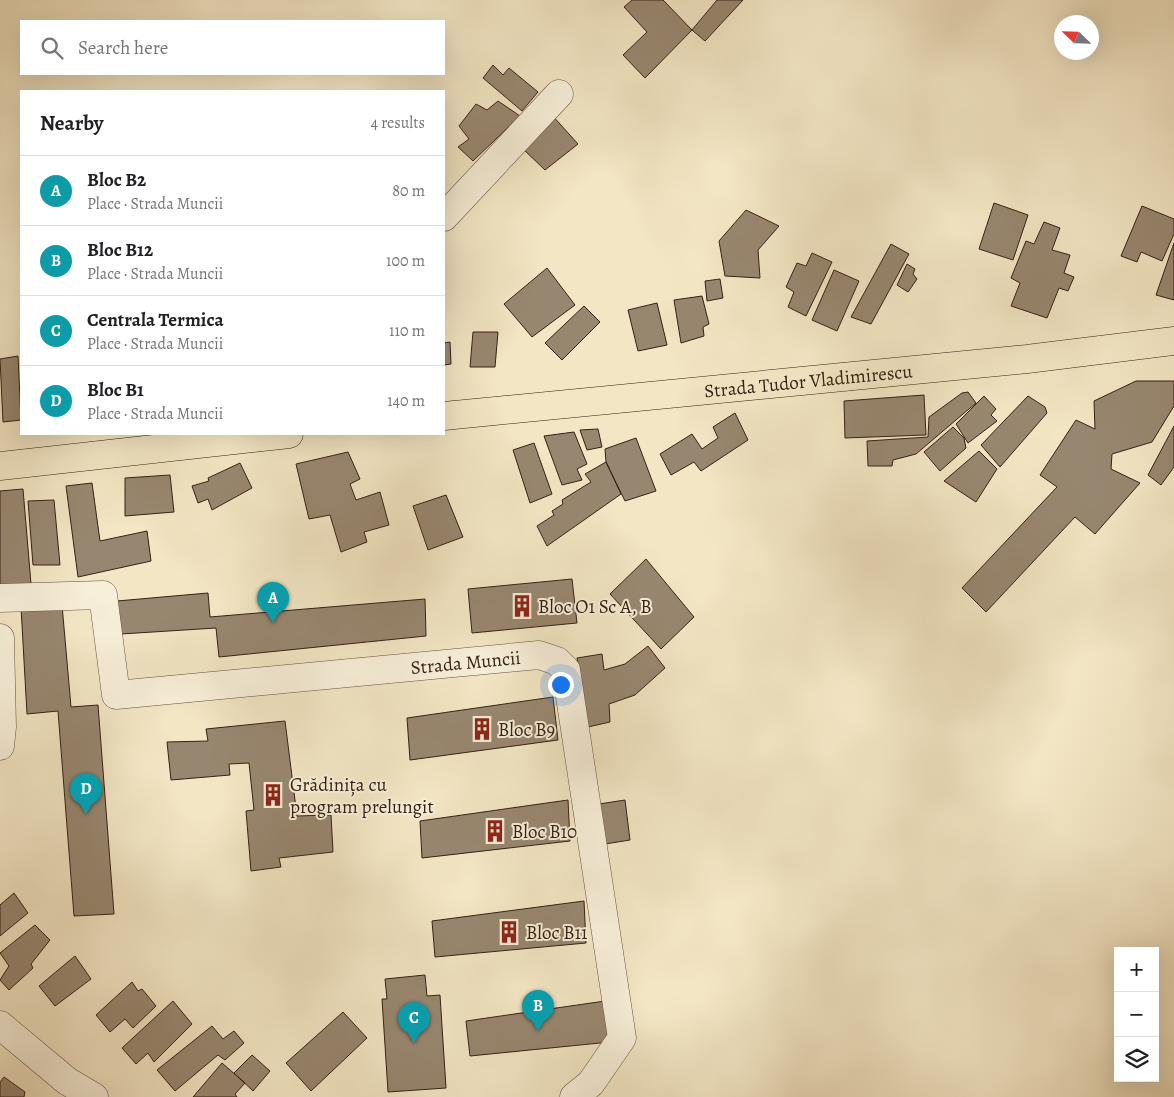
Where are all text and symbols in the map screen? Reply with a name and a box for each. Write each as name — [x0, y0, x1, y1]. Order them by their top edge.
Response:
north arrow — [1054, 15, 1099, 60]
search box — [20, 20, 445, 75]
icon: search — [38, 34, 66, 62]
text: Search here — [78, 35, 168, 61]
text: Nearby — [40, 109, 103, 137]
text: 4 results — [371, 112, 425, 134]
text: Bloc B2 — [87, 167, 146, 193]
text: A — [51, 180, 61, 202]
text: 80 m — [392, 180, 425, 202]
text: Place · Strada Muncii — [87, 193, 223, 215]
text: Bloc B12 — [87, 237, 153, 263]
text: B — [51, 250, 61, 272]
text: 100 m — [386, 250, 425, 272]
text: Place · Strada Muncii — [87, 263, 223, 285]
text: Centrala Termica — [87, 307, 224, 333]
text: C — [51, 320, 61, 342]
text: 110 m — [389, 320, 425, 342]
text: Place · Strada Muncii — [87, 333, 223, 355]
street label: Strada Tudor Vladimirescu — [703, 358, 914, 404]
text: Bloc B1 — [87, 377, 144, 403]
text: D — [50, 390, 62, 412]
text: 140 m — [387, 390, 425, 412]
text: Place · Strada Muncii — [87, 403, 223, 425]
pin: A — [257, 582, 289, 623]
building icon: Bloc O1 Sc A, B — [509, 593, 535, 619]
place label: Bloc O1 Sc A, B — [538, 594, 652, 620]
street label: Strada Muncii — [409, 645, 522, 681]
your location — [548, 672, 574, 698]
building icon: Bloc B9 — [469, 716, 495, 742]
place label: Bloc B9 — [498, 717, 555, 743]
place label: Grădinița cu program prelungit — [290, 772, 434, 820]
pin: D — [70, 773, 102, 814]
building icon: Grădinița cu program prelungit — [260, 782, 286, 808]
building icon: Bloc B10 — [482, 818, 508, 844]
place label: Bloc B10 — [512, 819, 577, 845]
building icon: Bloc B11 — [496, 919, 522, 945]
place label: Bloc B11 — [526, 920, 588, 946]
map controls — [1114, 947, 1159, 1082]
button: + — [1114, 947, 1159, 992]
pin: B — [522, 990, 554, 1031]
button: − — [1114, 992, 1159, 1037]
pin: C — [398, 1002, 430, 1043]
button: layers — [1114, 1037, 1159, 1082]

